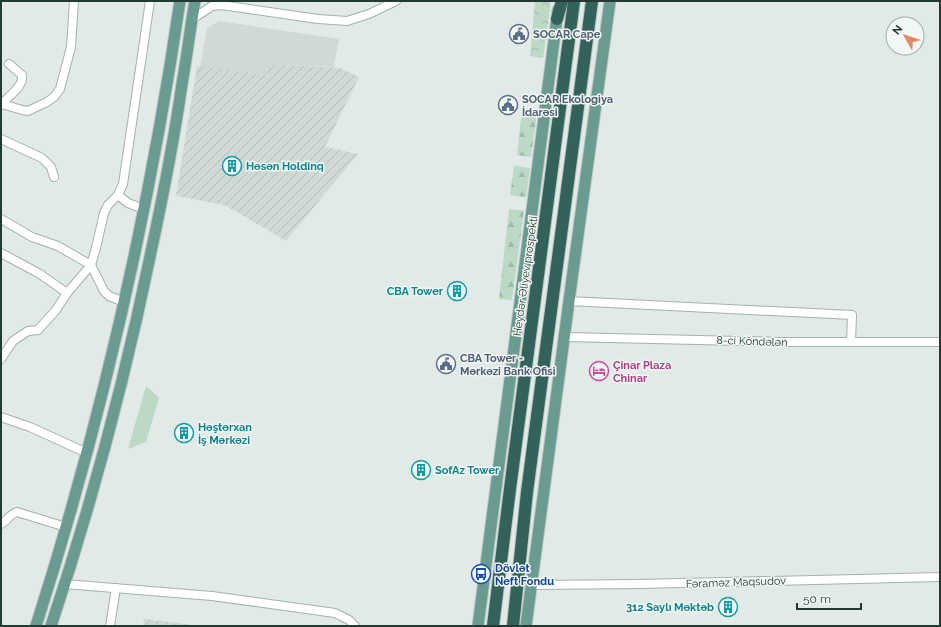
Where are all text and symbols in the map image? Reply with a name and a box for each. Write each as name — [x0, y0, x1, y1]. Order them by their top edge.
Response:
north arrow — [885, 16, 925, 56]
public building icon: SOCAR Cape — [508, 23, 530, 45]
text: N — [890, 23, 905, 37]
place label: SOCAR Cape — [533, 28, 601, 41]
place label: SOCAR Ekologiya İdarəsi — [522, 93, 613, 119]
public building icon: SOCAR Ekologiya İdarəsi — [497, 94, 519, 116]
building icon: Həsən Holdinq — [221, 155, 243, 177]
place label: Həsən Holdinq — [246, 160, 324, 173]
street label: Heydər Əliyev prospekti — [511, 215, 540, 337]
building icon: CBA Tower — [446, 280, 468, 302]
place label: CBA Tower — [387, 285, 444, 298]
street label: 8-ci Köndələn — [716, 334, 788, 349]
place label: CBA Tower - Mərkəzi Bank Ofisi — [460, 352, 556, 378]
public building icon: CBA Tower - Mərkəzi Bank Ofisi — [435, 353, 457, 375]
place label: Çinar Plaza Chinar — [613, 359, 671, 385]
hotel icon: Çinar Plaza Chinar — [588, 360, 610, 382]
place label: Həştərxan İş Mərkəzi — [198, 421, 252, 447]
building icon: Həştərxan İş Mərkəzi — [173, 422, 195, 444]
building icon: SofAz Tower — [410, 459, 432, 481]
place label: SofAz Tower — [435, 464, 500, 477]
place label: Dövlət Neft Fondu — [495, 562, 554, 588]
bus stop icon: Dövlət Neft Fondu — [470, 563, 492, 585]
street label: Fəraməz Maqsudov — [686, 574, 786, 591]
scale bar — [797, 585, 861, 611]
text: 50 m — [803, 592, 831, 606]
building icon: 312 Saylı Məktəb — [717, 596, 739, 618]
place label: 312 Saylı Məktəb — [626, 601, 714, 614]

